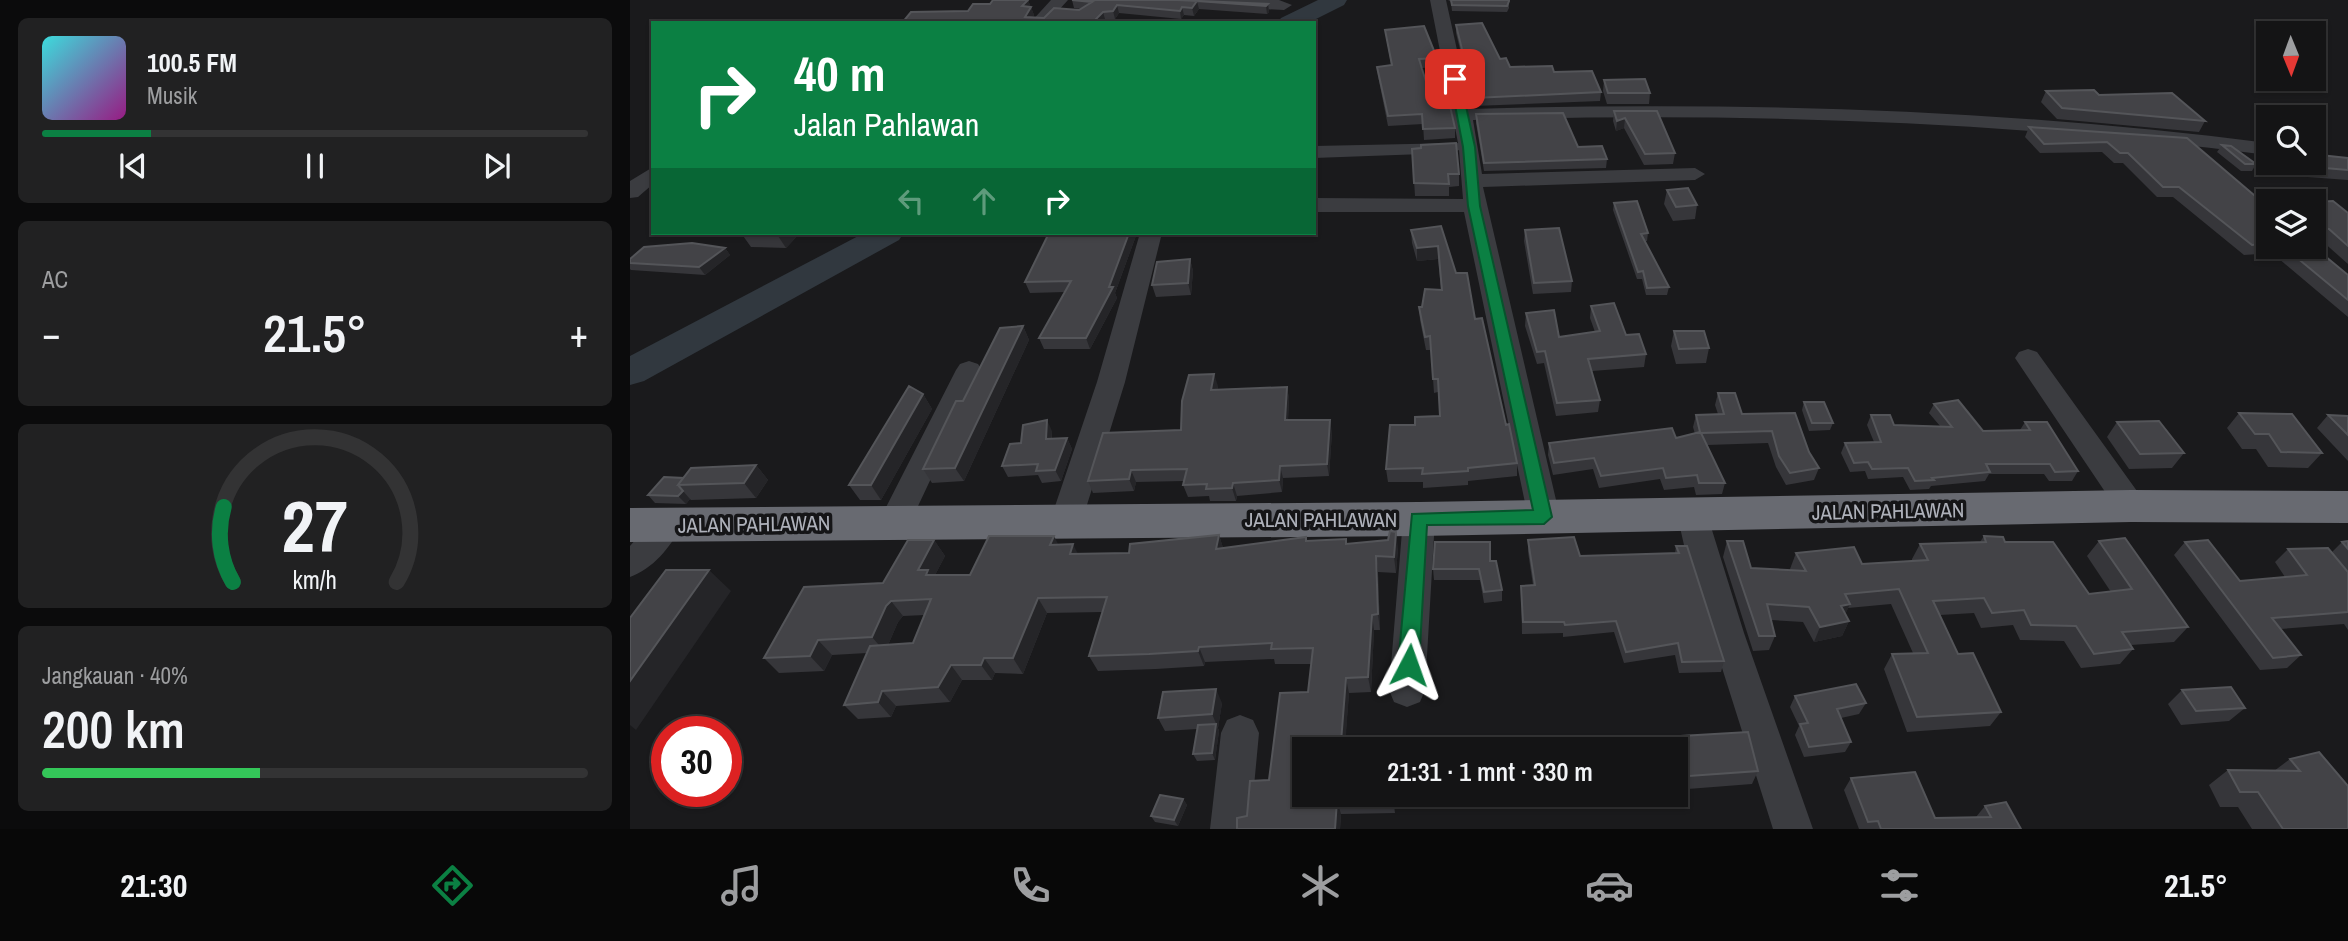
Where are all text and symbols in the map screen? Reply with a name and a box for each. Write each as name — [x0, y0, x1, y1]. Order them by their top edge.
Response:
north arrow — [2256, 21, 2326, 91]
map controls — [2256, 21, 2326, 259]
text: 40 m — [794, 40, 886, 106]
text: 100.5 FM — [147, 45, 237, 80]
icon: right — [679, 49, 770, 140]
pin — [1425, 49, 1485, 109]
icon: arrive — [1436, 60, 1474, 98]
text: Musik — [147, 80, 197, 111]
text: Jalan Pahlawan — [794, 103, 979, 146]
button: search — [2256, 105, 2326, 175]
icon: previous — [114, 147, 152, 185]
icon: pause — [296, 147, 334, 185]
icon: next — [478, 147, 516, 185]
icon: left — [892, 182, 930, 220]
icon: ahead — [965, 182, 1003, 220]
icon: right — [1038, 182, 1076, 220]
button: layers — [2256, 189, 2326, 259]
text: AC — [42, 264, 68, 295]
text: 21.5° — [263, 298, 367, 368]
text: − — [42, 308, 60, 359]
text: + — [570, 308, 588, 359]
text: 27 — [282, 477, 348, 575]
street label: JALAN PAHLAWAN — [1812, 495, 1964, 527]
street label: JALAN PAHLAWAN — [1245, 505, 1397, 534]
street label: JALAN PAHLAWAN — [678, 508, 830, 540]
text: km/h — [293, 563, 337, 597]
position arrow — [1372, 628, 1446, 702]
text: Jangkauan · 40% — [42, 660, 188, 691]
text: 200 km — [42, 694, 185, 764]
speed limit sign: 30 — [651, 716, 742, 807]
text: 21:31 · 1 mnt · 330 m — [1387, 754, 1593, 789]
icon: directions — [428, 861, 477, 910]
icon: music — [717, 861, 766, 910]
icon: phone — [1006, 861, 1055, 910]
icon: climate — [1296, 861, 1345, 910]
icon: car — [1585, 861, 1634, 910]
icon: filters — [1875, 861, 1924, 910]
text: 21:30 — [120, 864, 187, 907]
text: 21.5° — [2164, 864, 2228, 907]

